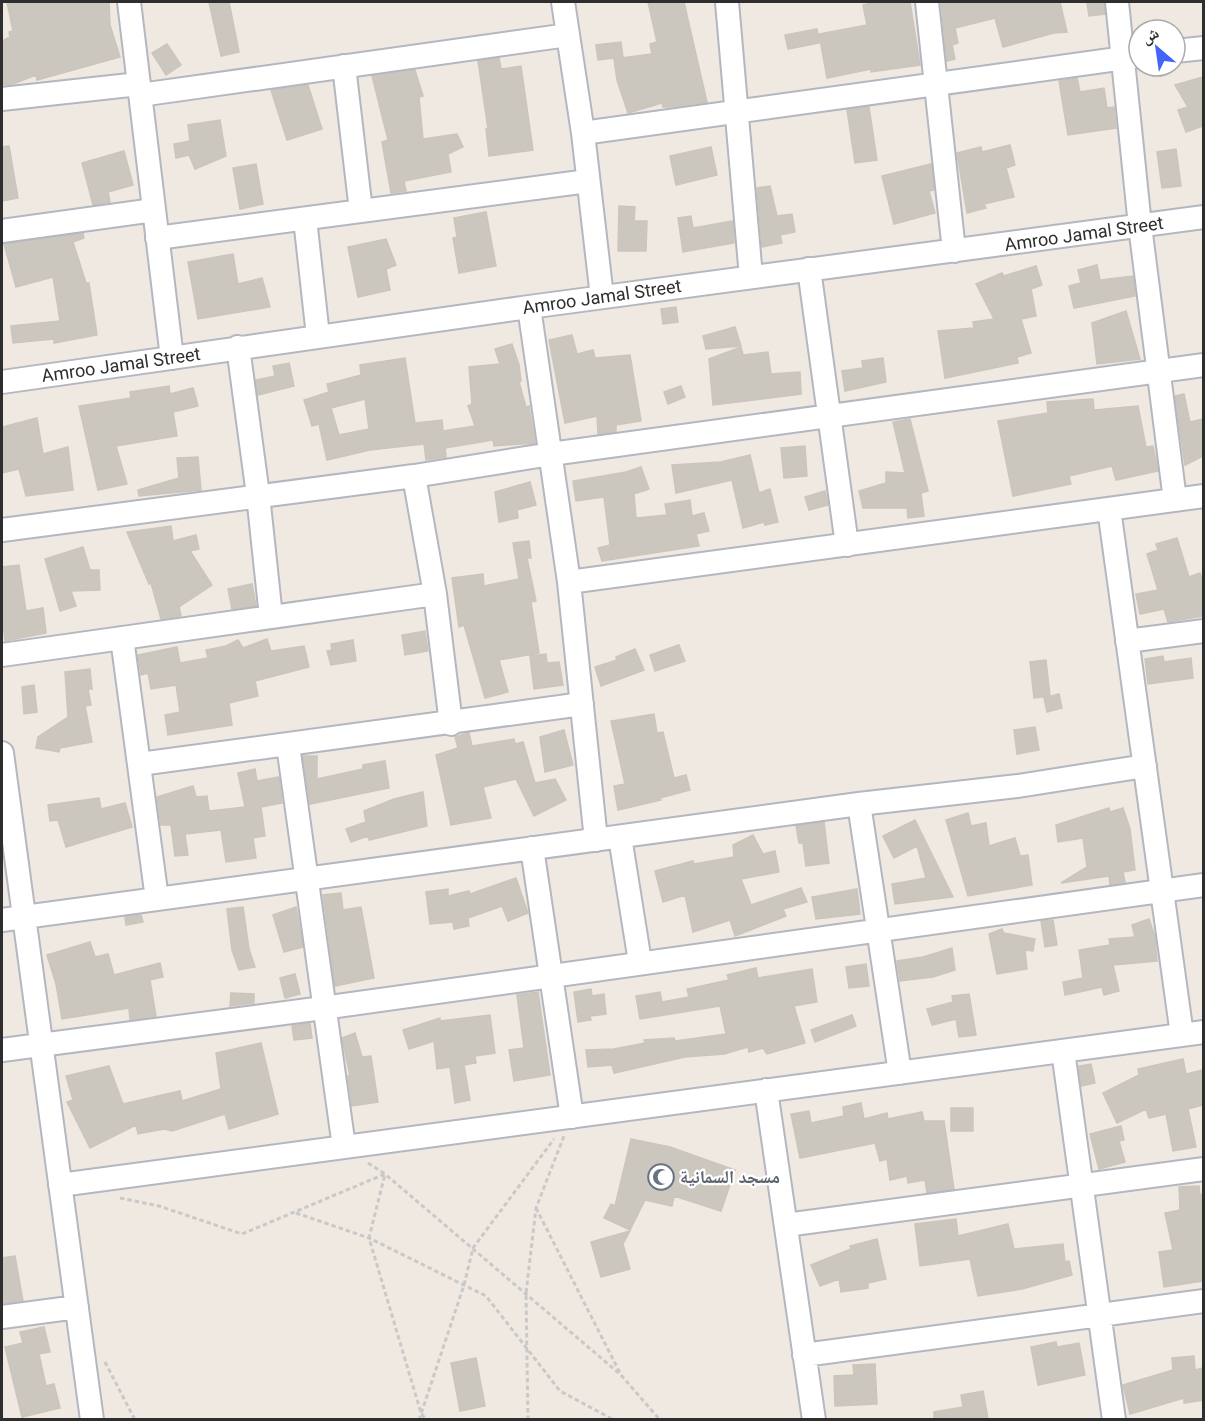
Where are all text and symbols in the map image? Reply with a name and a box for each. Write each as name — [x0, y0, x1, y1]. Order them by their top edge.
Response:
north arrow — [1127, 18, 1187, 78]
text: ش — [1138, 23, 1162, 48]
street label: Amroo Jamal Street — [1003, 212, 1165, 255]
street label: Amroo Jamal Street — [521, 275, 683, 318]
street label: Amroo Jamal Street — [40, 343, 202, 386]
mosque icon: مسجد السمانية — [646, 1162, 676, 1192]
place label: مسجد السمانية — [680, 1166, 780, 1187]

